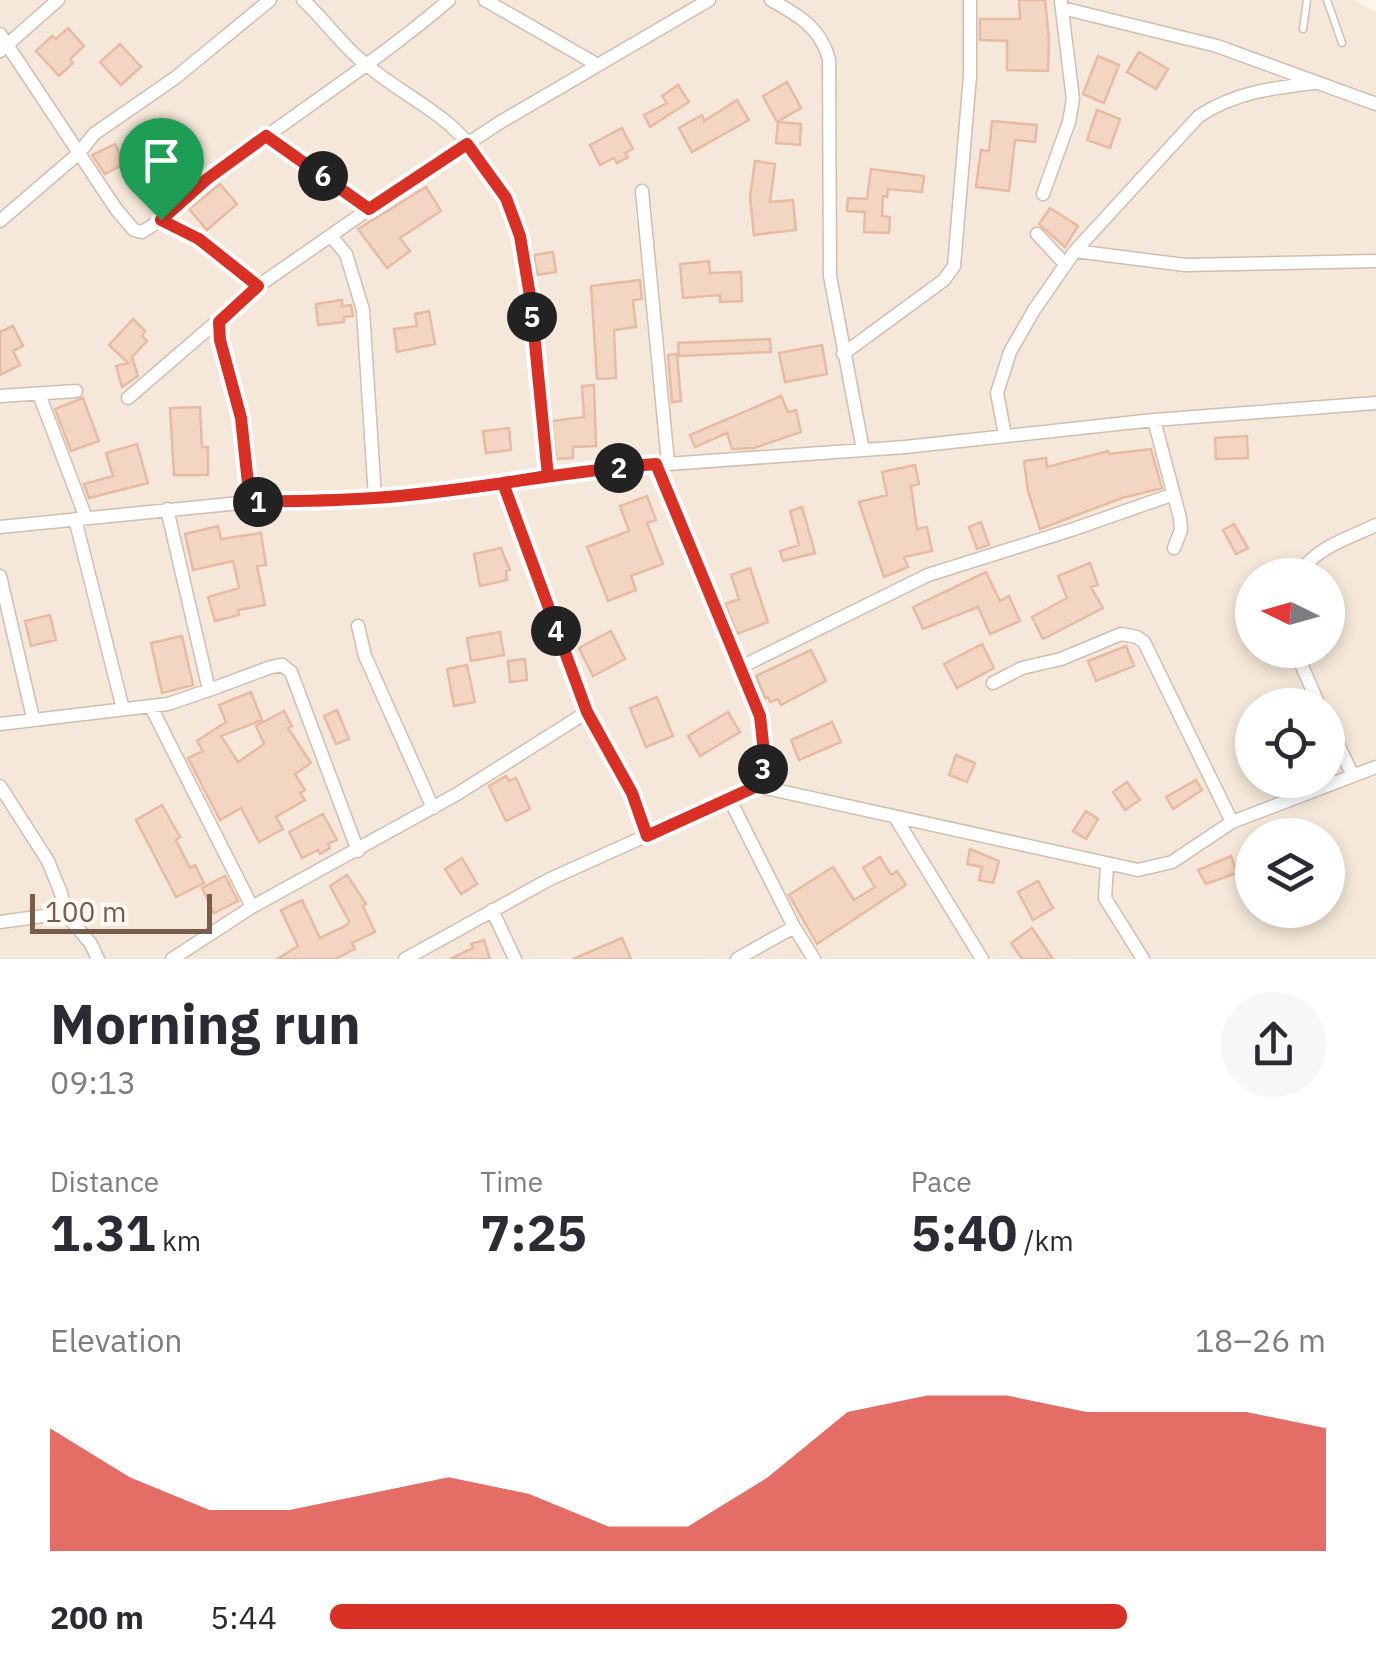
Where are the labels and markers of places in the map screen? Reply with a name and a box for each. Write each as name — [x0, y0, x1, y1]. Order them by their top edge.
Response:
pin — [119, 118, 204, 221]
pin: 6 — [298, 151, 348, 201]
pin: 5 — [507, 292, 557, 342]
pin: 2 — [594, 443, 644, 493]
pin: 1 — [233, 477, 283, 527]
pin: 4 — [531, 606, 581, 656]
pin: 3 — [738, 744, 788, 794]

